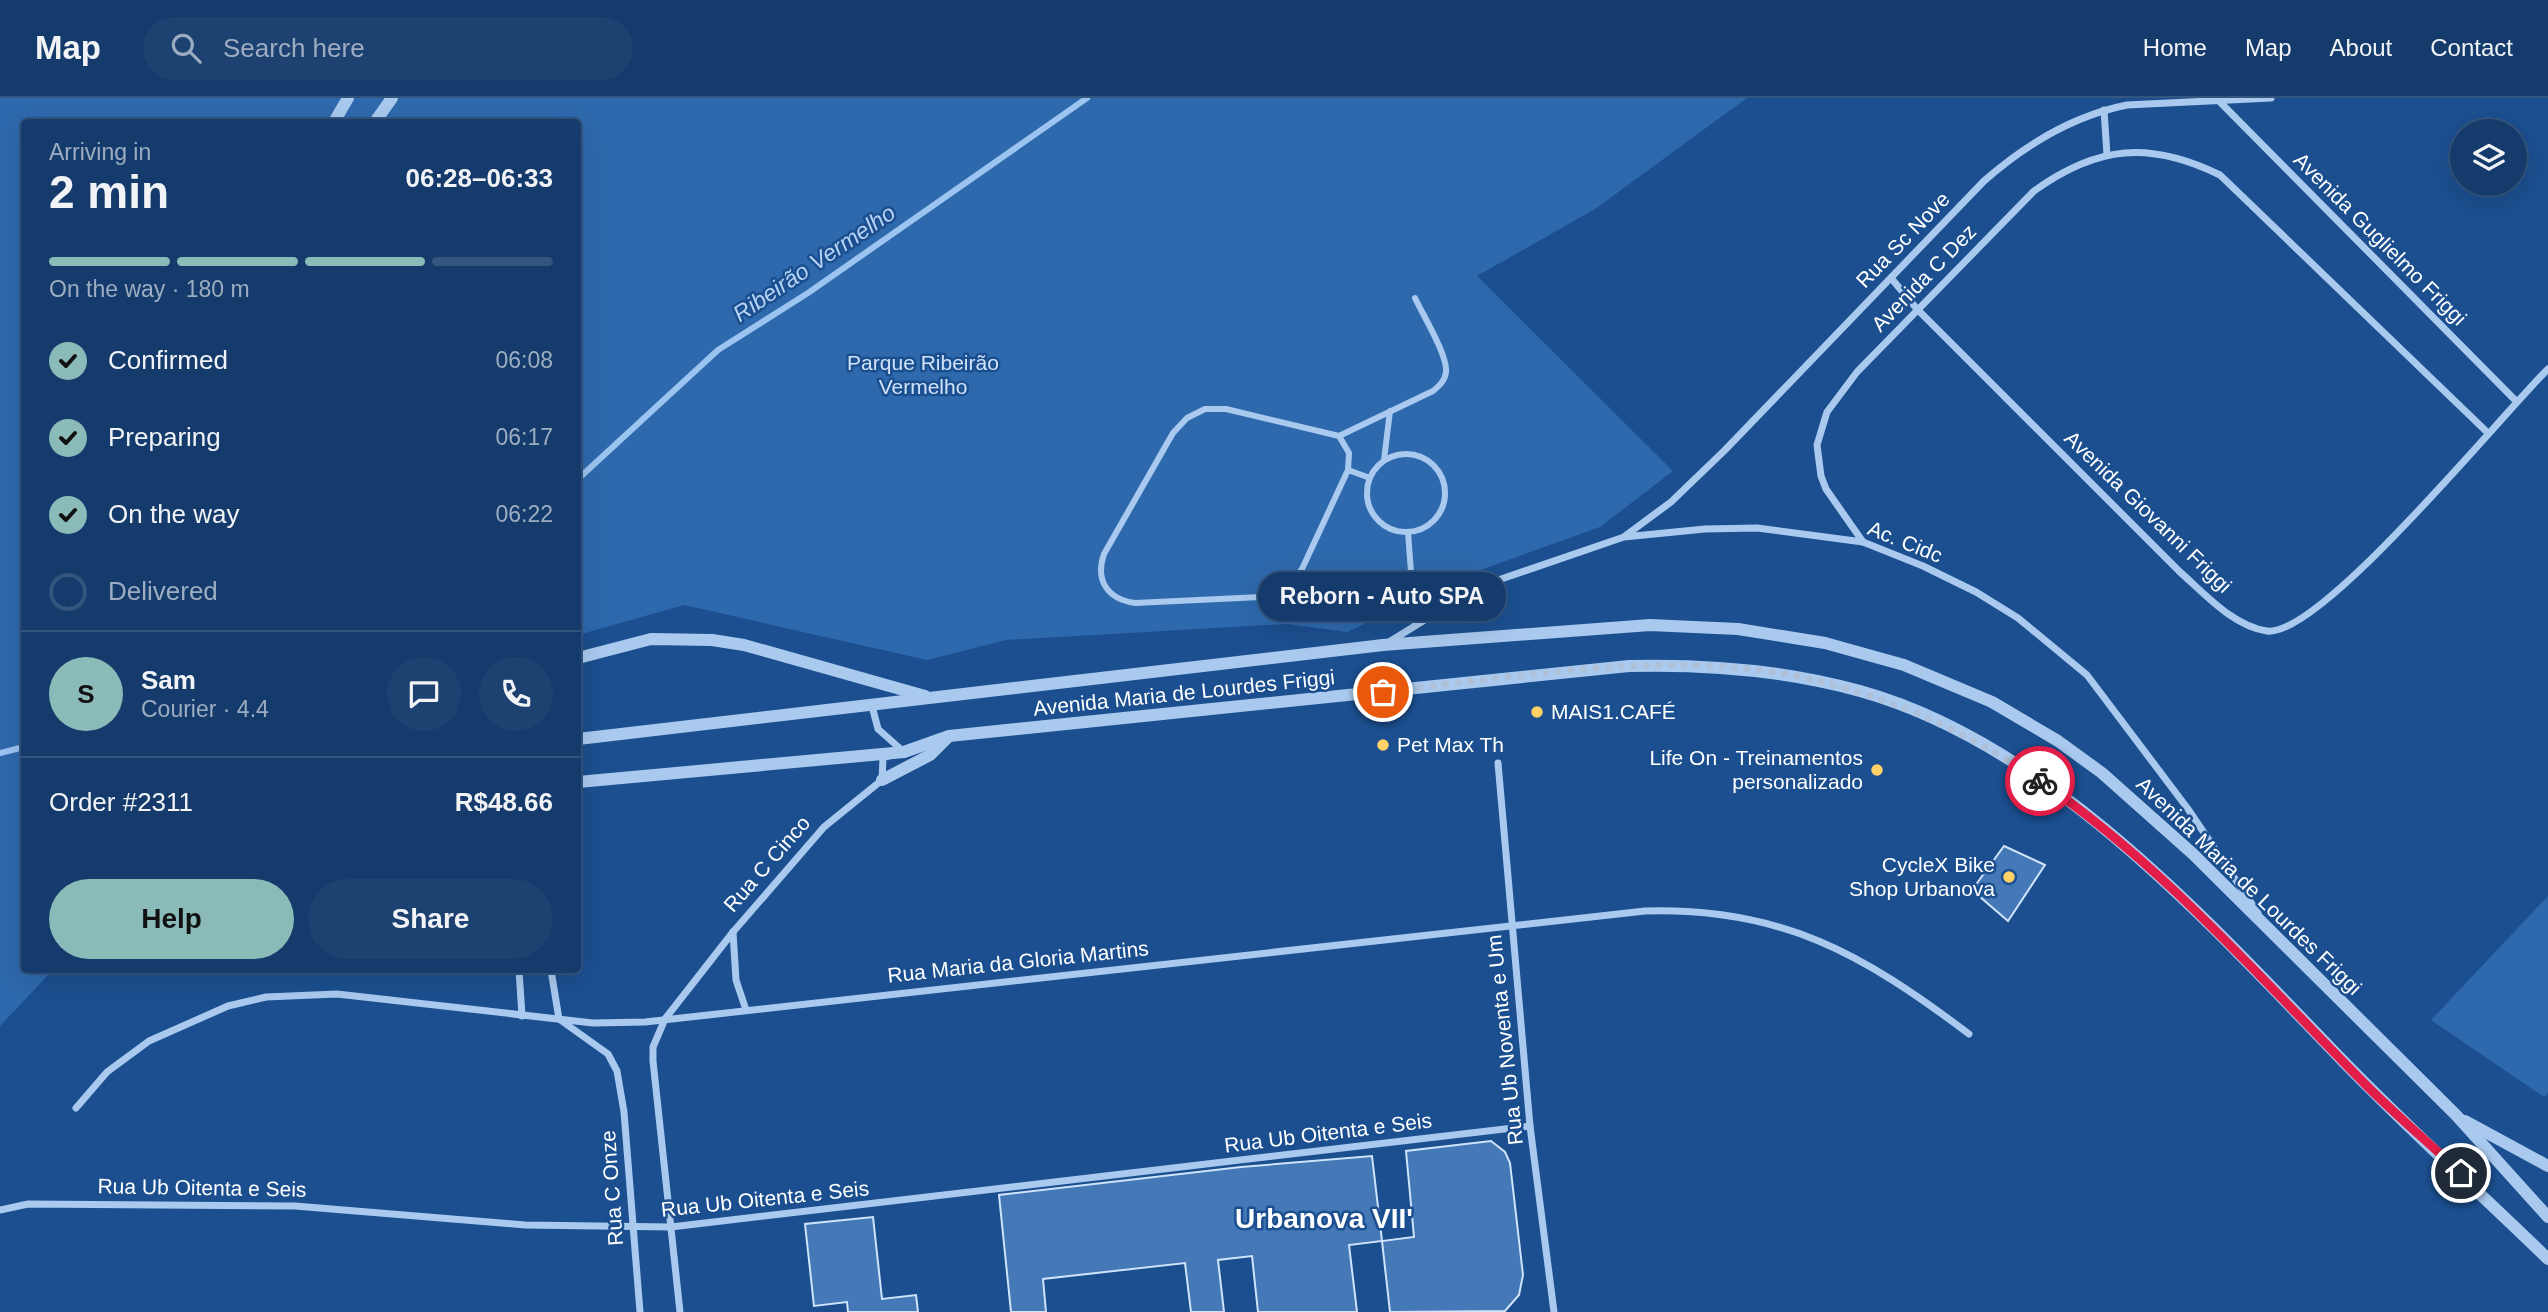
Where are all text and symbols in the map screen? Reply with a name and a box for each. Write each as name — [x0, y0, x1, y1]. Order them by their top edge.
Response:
search box — [143, 17, 633, 80]
text: Map — [35, 29, 101, 66]
icon: search — [167, 29, 205, 67]
text: Search here — [223, 33, 365, 63]
text: Home — [2143, 34, 2207, 61]
text: Map — [2245, 34, 2292, 61]
text: About — [2330, 34, 2392, 61]
text: Contact — [2430, 34, 2513, 61]
map controls — [2450, 119, 2527, 196]
button: layers — [2450, 119, 2527, 196]
text: Arriving in — [49, 139, 151, 165]
street label: Avenida Guglielmo Friggi — [2289, 148, 2471, 330]
text: 06:28–06:33 — [406, 163, 553, 193]
text: 2 min — [49, 166, 169, 218]
street label: Rua Sc Nove — [1851, 187, 1954, 292]
water label: Ribeirão Vermelho — [728, 199, 900, 327]
street label: Avenida C Dez — [1867, 219, 1980, 336]
text: On the way · 180 m — [49, 276, 250, 302]
icon: check — [49, 342, 87, 380]
text: Confirmed — [108, 345, 228, 375]
text: 06:08 — [495, 347, 553, 373]
park label: Parque Ribeirão Vermelho — [847, 351, 999, 398]
icon: check — [49, 419, 87, 457]
text: Preparing — [108, 422, 221, 452]
text: 06:17 — [495, 424, 553, 450]
street label: Avenida Giovanni Friggi — [2060, 426, 2236, 597]
icon: check — [49, 496, 87, 534]
text: On the way — [108, 499, 240, 529]
text: 06:22 — [495, 501, 553, 527]
street label: Ac. Cidc — [1865, 516, 1946, 567]
callout: Reborn - Auto SPA — [1259, 573, 1507, 622]
text: Delivered — [108, 576, 218, 606]
text: Reborn - Auto SPA — [1280, 583, 1484, 609]
button: chat — [387, 657, 461, 731]
button: phone — [479, 657, 553, 731]
pin — [1353, 662, 1413, 722]
text: Sam — [141, 665, 196, 695]
street label: Avenida Maria de Lourdes Friggi — [1032, 665, 1336, 720]
icon: bag — [1364, 673, 1402, 711]
text: S — [77, 679, 95, 709]
text: Courier · 4.4 — [141, 696, 269, 722]
place label: MAIS1.CAFÉ — [1551, 700, 1676, 723]
marker: MAIS1.CAFÉ — [1529, 704, 1545, 720]
place label: Pet Max Th — [1397, 733, 1504, 756]
marker: Pet Max Th — [1375, 737, 1391, 753]
place label: Life On - Treinamentos personalizado — [1649, 746, 1863, 793]
courier — [2005, 746, 2075, 816]
marker: Life On - Treinamentos personalizado — [1869, 762, 1885, 778]
icon: bike — [2021, 762, 2059, 800]
street label: Avenida Maria de Lourdes Friggi — [2132, 772, 2366, 999]
text: Order #2311 — [49, 787, 193, 817]
text: R$48.66 — [455, 787, 553, 817]
street label: Rua C Cinco — [719, 811, 814, 916]
place label: CycleX Bike Shop Urbanova — [1849, 853, 1995, 900]
marker: CycleX Bike Shop Urbanova — [2001, 869, 2017, 885]
button: Help — [49, 879, 294, 959]
button: Share — [308, 879, 553, 959]
street label: Rua Ub Noventa e Um — [1482, 934, 1527, 1146]
street label: Rua Maria da Gloria Martins — [886, 936, 1150, 987]
street label: Rua Ub Oitenta e Seis — [1223, 1108, 1433, 1157]
street label: Rua C Onze — [596, 1130, 627, 1246]
pin — [2431, 1143, 2491, 1203]
icon: home — [2442, 1154, 2480, 1192]
street label: Rua Ub Oitenta e Seis — [97, 1174, 307, 1201]
street label: Rua Ub Oitenta e Seis — [660, 1176, 870, 1221]
district label: Urbanova VII' — [1235, 1203, 1413, 1234]

